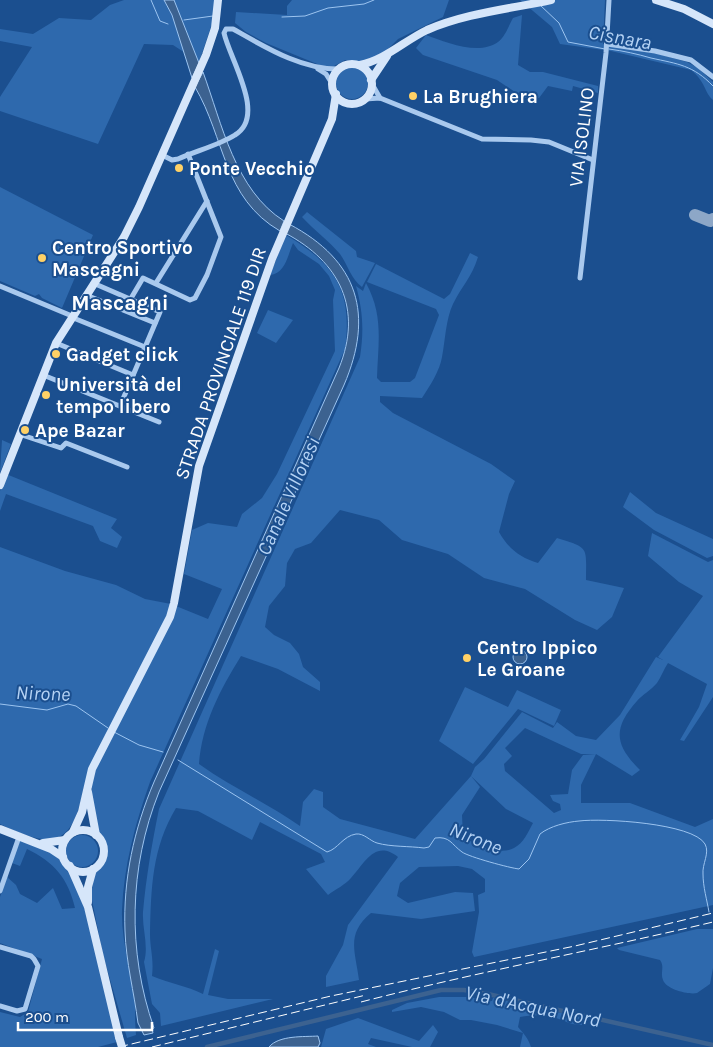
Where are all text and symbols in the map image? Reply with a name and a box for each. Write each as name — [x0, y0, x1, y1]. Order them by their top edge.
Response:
water label: Cisnara — [587, 21, 653, 54]
place label: La Brughiera — [423, 86, 538, 108]
street label: VIA ISOLINO — [565, 86, 599, 188]
marker: La Brughiera — [407, 90, 419, 102]
place label: Ponte Vecchio — [189, 158, 315, 180]
marker: Ponte Vecchio — [173, 162, 185, 174]
place label: Centro Sportivo Mascagni — [52, 237, 193, 281]
street label: STRADA PROVINCIALE 119 DIR — [171, 244, 271, 482]
marker: Centro Sportivo Mascagni — [36, 252, 48, 264]
district label: Mascagni — [71, 291, 169, 315]
place label: Gadget click — [66, 344, 178, 366]
marker: Gadget click — [50, 348, 62, 360]
place label: Università del tempo libero — [56, 374, 182, 418]
marker: Università del tempo libero — [40, 389, 52, 401]
place label: Ape Bazar — [35, 420, 125, 442]
marker: Ape Bazar — [19, 424, 31, 436]
water label: Canale Villoresi — [252, 434, 325, 559]
place label: Centro Ippico Le Groane — [477, 637, 597, 681]
marker: Centro Ippico Le Groane — [461, 652, 473, 664]
water label: Nirone — [15, 681, 71, 706]
water label: Nirone — [446, 818, 505, 859]
water label: Via d'Acqua Nord — [463, 981, 603, 1032]
scale bar — [18, 1000, 151, 1032]
text: 200 m — [25, 1008, 69, 1026]

